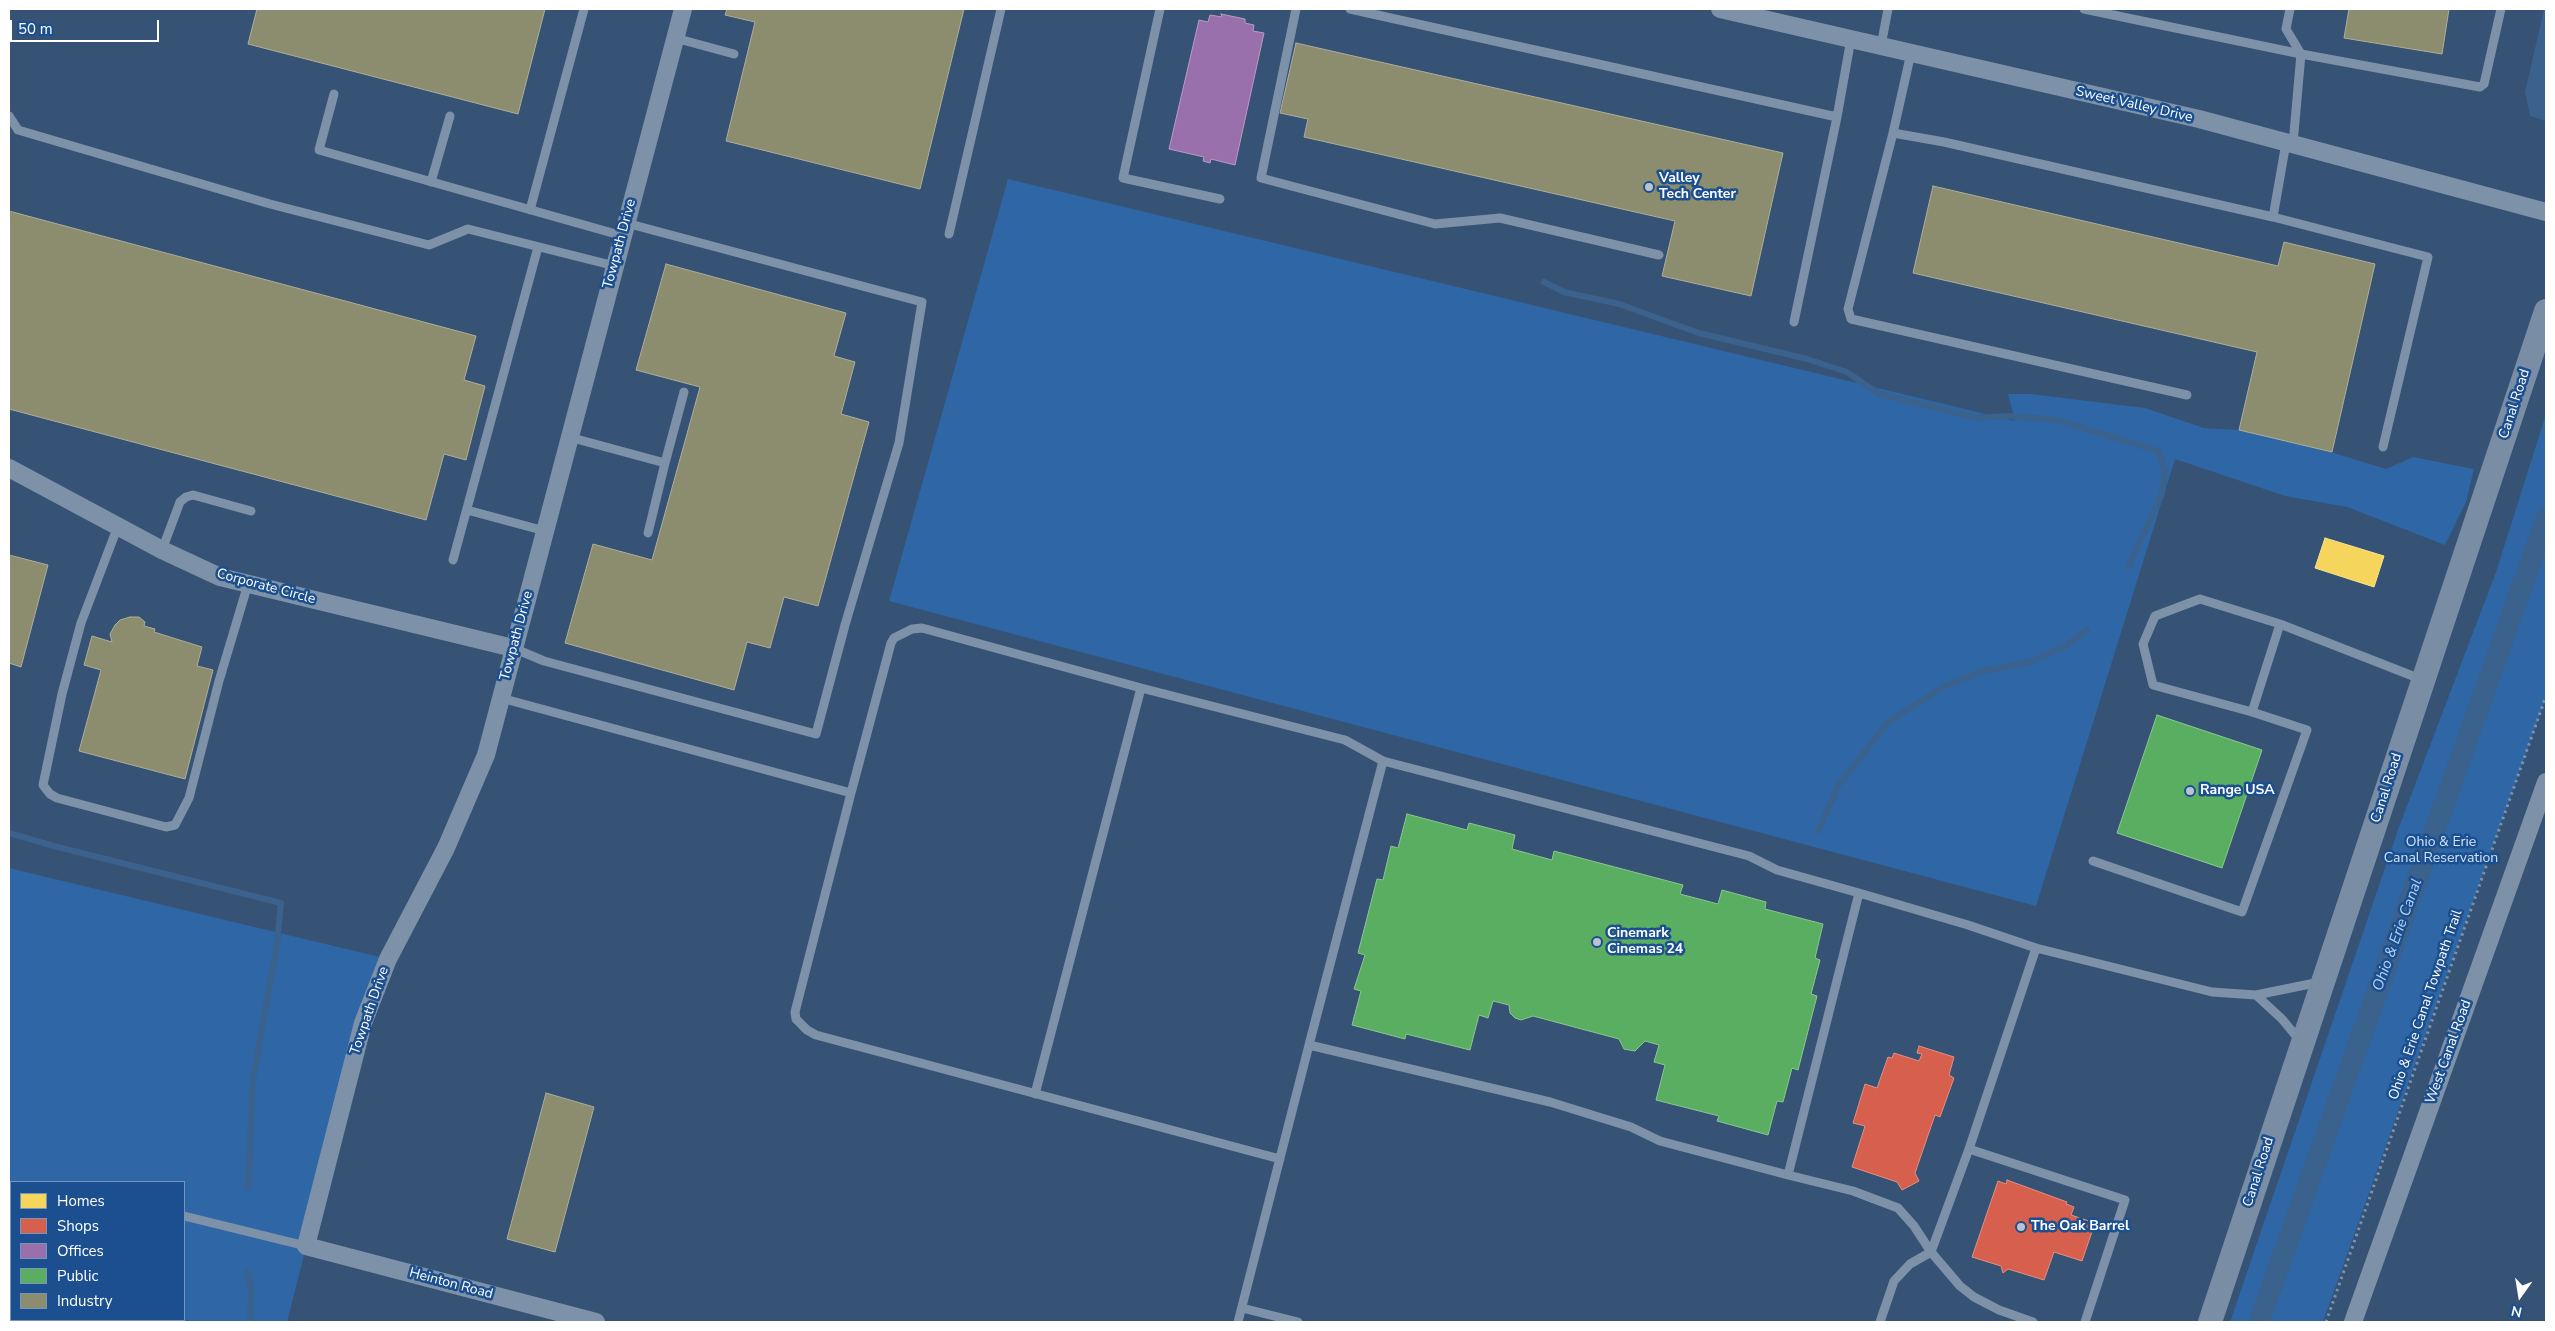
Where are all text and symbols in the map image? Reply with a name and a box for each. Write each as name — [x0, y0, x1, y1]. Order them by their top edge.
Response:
scale bar — [12, 10, 161, 42]
text: 50 m — [18, 19, 53, 39]
street label: Sweet Valley Drive — [2074, 83, 2194, 127]
place label: Valley Tech Center — [1659, 171, 1736, 203]
marker: Valley Tech Center — [1643, 181, 1655, 193]
street label: Towpath Drive — [600, 197, 640, 291]
street label: Canal Road — [2496, 367, 2534, 441]
street label: Corporate Circle — [215, 566, 317, 608]
street label: Towpath Drive — [497, 589, 537, 683]
street label: Canal Road — [2368, 751, 2406, 825]
place label: Range USA — [2200, 783, 2275, 799]
marker: Range USA — [2184, 785, 2196, 797]
park label: Ohio & Erie Canal Reservation — [2384, 835, 2498, 868]
water label: Ohio & Erie Canal — [2369, 876, 2427, 994]
street label: Ohio & Erie Canal Towpath Trail — [2386, 908, 2466, 1102]
place label: Cinemark Cinemas 24 — [1607, 926, 1683, 959]
marker: Cinemark Cinemas 24 — [1591, 936, 1603, 948]
street label: Towpath Drive — [347, 965, 393, 1057]
street label: West Canal Road — [2422, 998, 2476, 1106]
street label: Canal Road — [2240, 1135, 2278, 1209]
legend — [10, 1181, 185, 1321]
text: Homes — [57, 1191, 105, 1211]
text: Shops — [57, 1216, 99, 1236]
place label: The Oak Barrel — [2031, 1219, 2129, 1235]
marker: The Oak Barrel — [2015, 1221, 2027, 1233]
text: Offices — [57, 1241, 104, 1261]
street label: Heinton Road — [407, 1265, 495, 1303]
text: Public — [57, 1266, 98, 1286]
north arrow — [2495, 1271, 2545, 1321]
text: Industry — [57, 1291, 112, 1311]
text: N — [2509, 1301, 2524, 1322]

